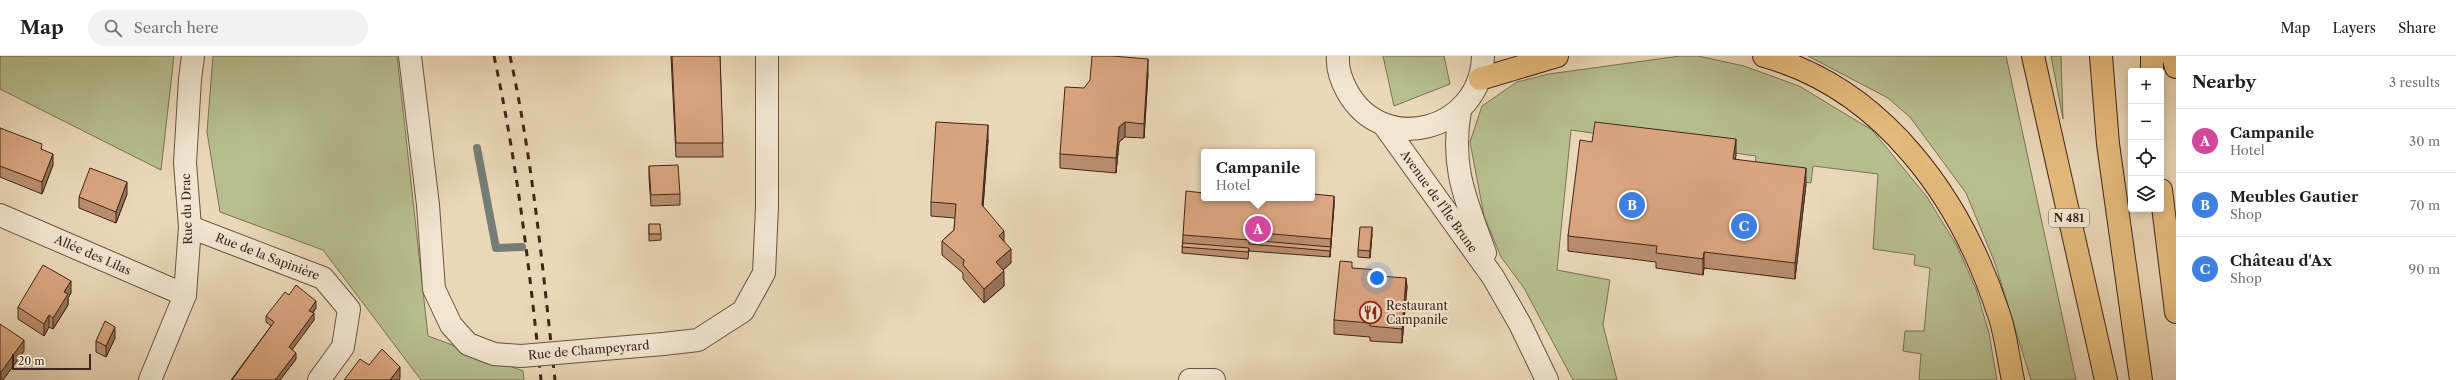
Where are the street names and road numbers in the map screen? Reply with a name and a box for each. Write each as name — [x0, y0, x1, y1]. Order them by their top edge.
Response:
street label: Avenue de l'Île Brune — [1397, 146, 1481, 255]
street label: Rue du Drac — [178, 173, 195, 245]
road number: N 481 — [2049, 209, 2089, 227]
street label: Rue de la Sapinière — [213, 229, 322, 283]
street label: Allée des Lilas — [51, 231, 133, 278]
street label: Rue de Champeyrard — [527, 337, 651, 362]

